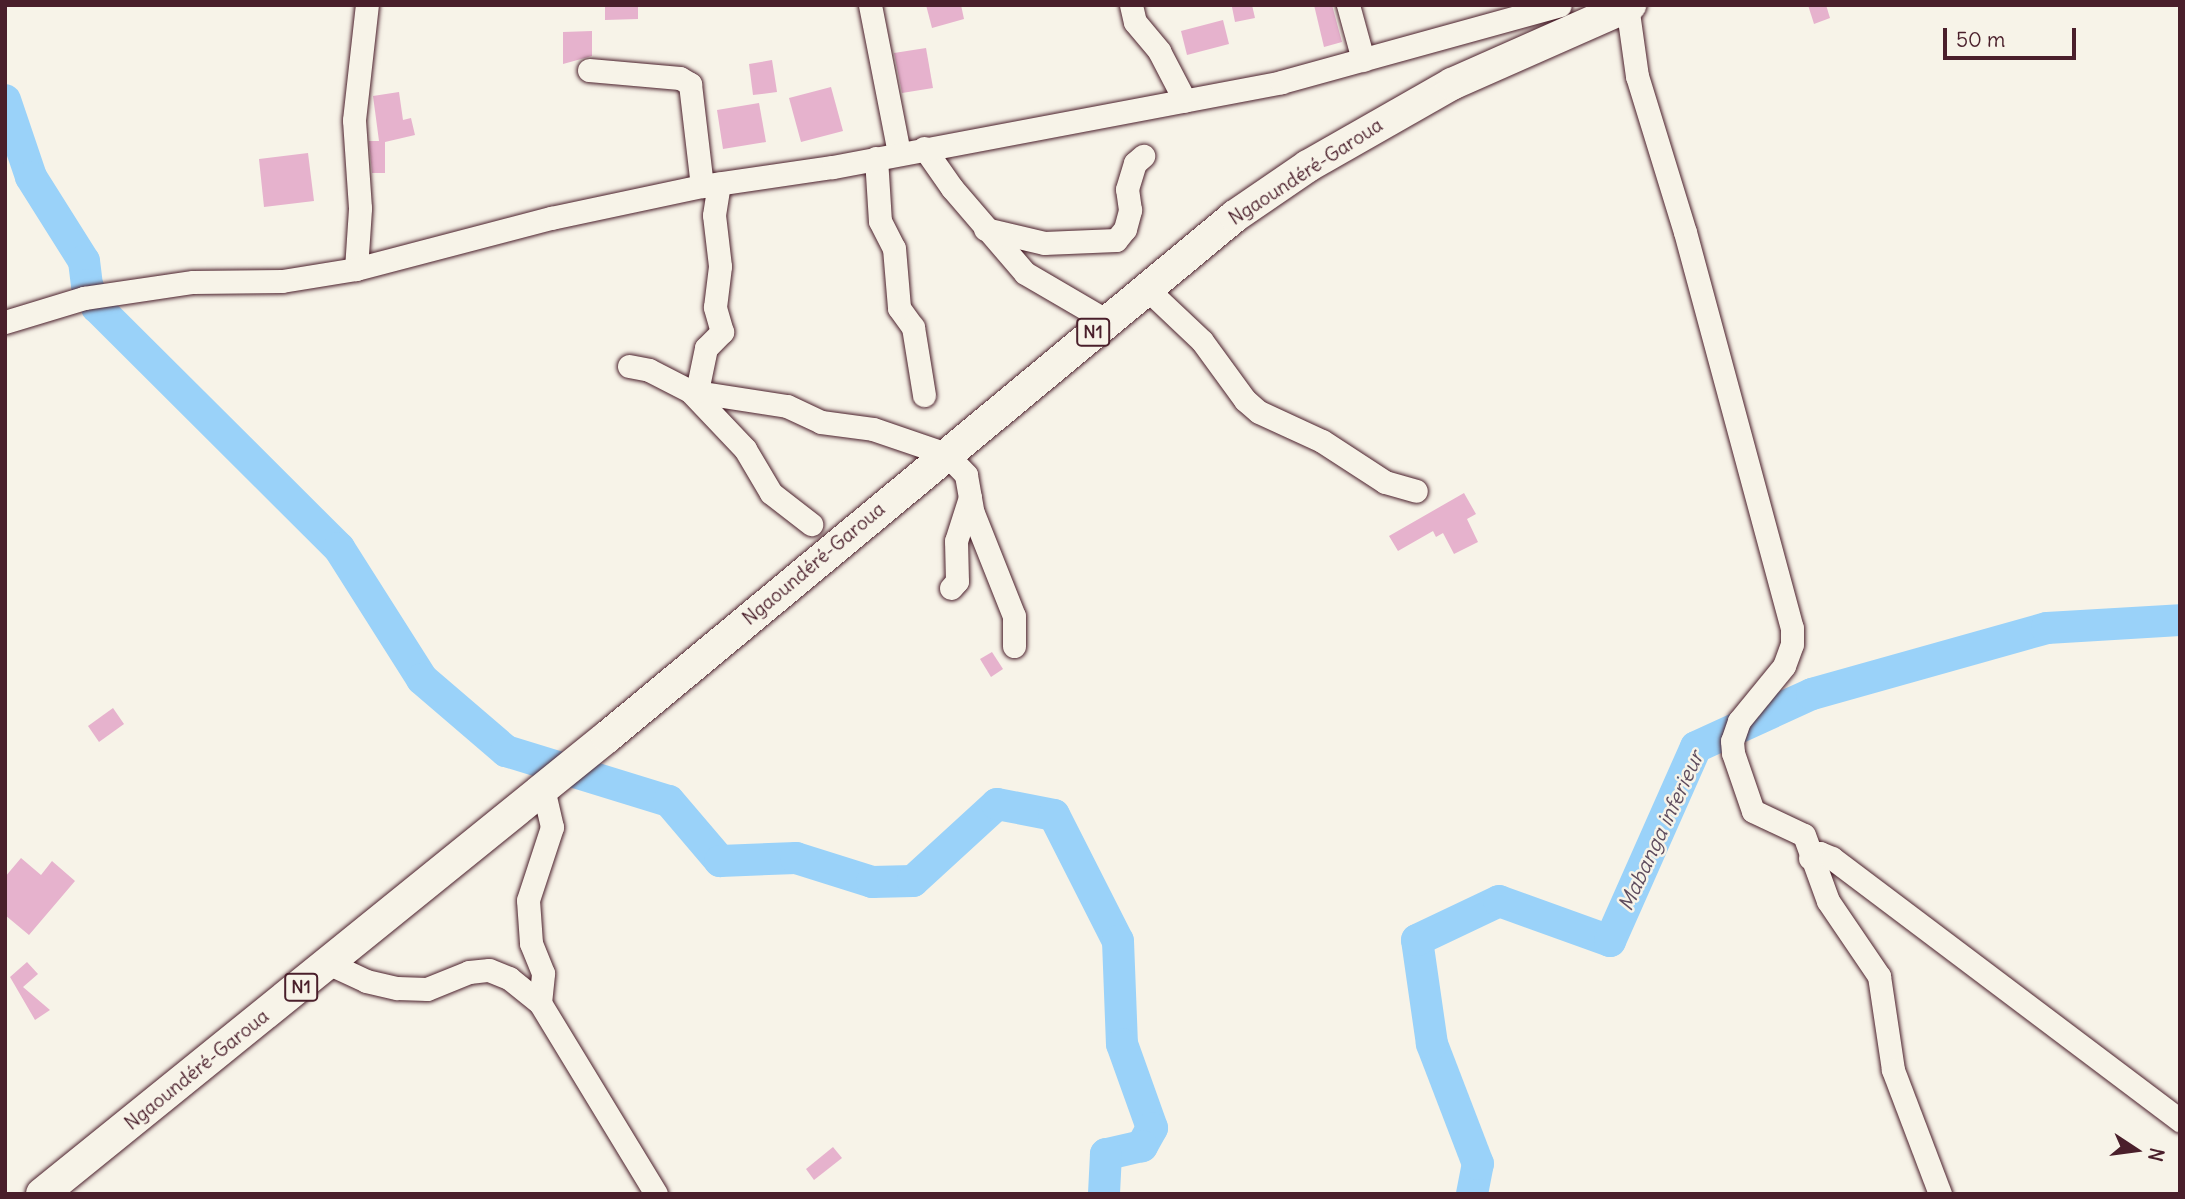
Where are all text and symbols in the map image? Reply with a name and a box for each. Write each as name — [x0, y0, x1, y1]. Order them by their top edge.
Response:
scale bar — [1947, 14, 2080, 58]
text: 50 m — [1956, 26, 2005, 53]
street label: Ngaoundéré-Garoua — [1225, 114, 1387, 230]
road number: N1 — [1076, 318, 1110, 346]
street label: Ngaoundéré-Garoua — [738, 498, 890, 630]
water label: Mabanga inferieur — [1613, 747, 1709, 915]
road number: N1 — [284, 972, 318, 1002]
street label: Ngaoundéré-Garoua — [120, 1005, 274, 1135]
north arrow — [2101, 1115, 2171, 1185]
text: N — [2143, 1146, 2170, 1164]

